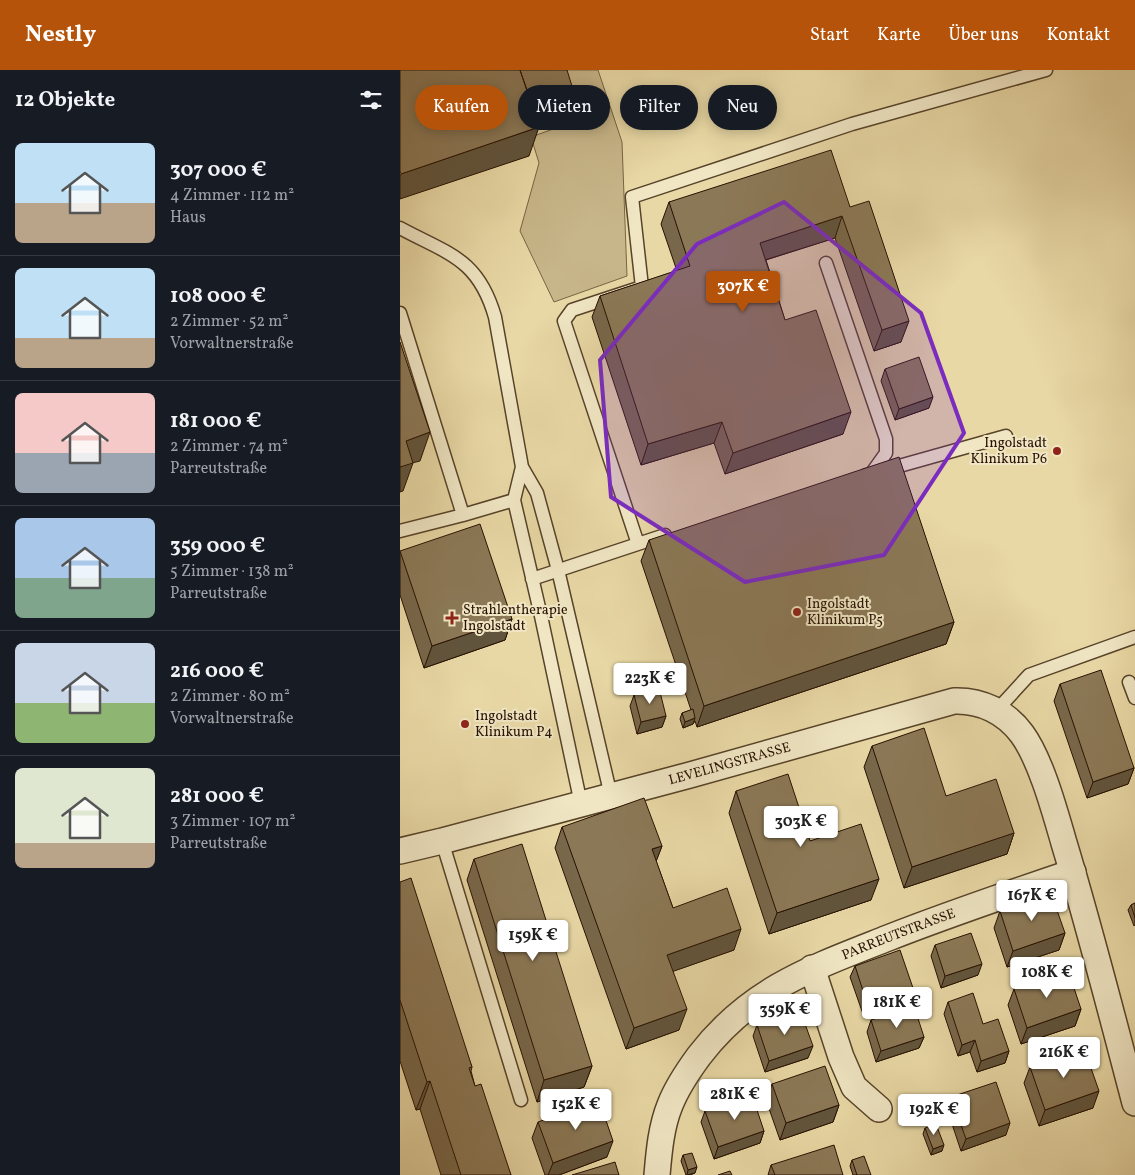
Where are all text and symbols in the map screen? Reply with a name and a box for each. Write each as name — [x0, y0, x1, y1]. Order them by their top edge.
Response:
text: Nestly — [25, 18, 96, 52]
text: Start — [810, 23, 849, 48]
text: Karte — [877, 23, 921, 48]
text: Über uns — [949, 23, 1019, 48]
text: Kontakt — [1047, 23, 1110, 48]
chip: Kaufen — [415, 85, 508, 130]
chip: Mieten — [518, 85, 610, 130]
chip: Filter — [620, 85, 698, 130]
chip: Neu — [708, 85, 777, 130]
text: 12 Objekte — [15, 86, 115, 115]
icon: filters — [357, 86, 385, 114]
text: 307 000 € — [170, 156, 266, 185]
icon: home — [55, 163, 115, 223]
text: 4 Zimmer · 112 m² — [170, 185, 294, 207]
text: Haus — [170, 207, 206, 229]
pin: 307K € — [702, 270, 784, 313]
text: 307K € — [717, 276, 769, 298]
text: 108 000 € — [170, 282, 266, 311]
icon: home — [55, 288, 115, 348]
text: 2 Zimmer · 52 m² — [170, 311, 288, 333]
text: Vorwaltnerstraße — [170, 333, 294, 355]
text: 181 000 € — [170, 407, 261, 436]
icon: home — [55, 413, 115, 473]
place label: Ingolstadt Klinikum P6 — [971, 434, 1047, 469]
text: 2 Zimmer · 74 m² — [170, 436, 288, 458]
marker: Ingolstadt Klinikum P6 — [1051, 445, 1063, 457]
text: Parreutstraße — [170, 458, 267, 480]
text: 359 000 € — [170, 532, 265, 561]
icon: home — [55, 538, 115, 598]
text: 5 Zimmer · 138 m² — [170, 561, 294, 583]
text: Parreutstraße — [170, 583, 267, 605]
place label: Ingolstadt Klinikum P5 — [807, 595, 883, 630]
place label: Strahlentherapie Ingolstadt — [463, 601, 568, 636]
marker: Ingolstadt Klinikum P5 — [791, 606, 803, 618]
marker: Strahlentherapie Ingolstadt — [445, 611, 459, 625]
text: 216 000 € — [170, 657, 264, 686]
pin: 223K € — [609, 662, 691, 705]
icon: home — [55, 663, 115, 723]
text: 223K € — [624, 668, 676, 690]
text: 2 Zimmer · 80 m² — [170, 686, 290, 708]
place label: Ingolstadt Klinikum P4 — [475, 707, 553, 742]
text: Vorwaltnerstraße — [170, 708, 294, 730]
marker: Ingolstadt Klinikum P4 — [459, 718, 471, 730]
street label: LEVELINGSTRASSE — [667, 738, 793, 790]
text: 281 000 € — [170, 782, 264, 811]
icon: home — [55, 788, 115, 848]
pin: 303K € — [760, 806, 842, 848]
text: 3 Zimmer · 107 m² — [170, 811, 295, 833]
text: 303K € — [775, 811, 827, 833]
text: Parreutstraße — [170, 833, 267, 855]
pin: 167K € — [991, 880, 1073, 922]
text: 167K € — [1007, 885, 1057, 907]
street label: PARREUTSTRASSE — [839, 904, 958, 965]
pin: 159K € — [492, 920, 574, 962]
text: 159K € — [508, 925, 558, 947]
pin: 108K € — [1006, 956, 1088, 999]
text: 108K € — [1021, 962, 1073, 984]
pin: 181K € — [856, 986, 938, 1029]
text: 181K € — [873, 992, 921, 1014]
pin: 359K € — [744, 994, 826, 1036]
text: 359K € — [759, 999, 811, 1021]
pin: 216K € — [1023, 1036, 1105, 1079]
text: 216K € — [1039, 1042, 1089, 1064]
pin: 281K € — [694, 1078, 776, 1121]
text: 281K € — [710, 1084, 760, 1106]
pin: 152K € — [535, 1088, 617, 1131]
text: 152K € — [551, 1094, 601, 1116]
pin: 192K € — [893, 1094, 975, 1136]
text: 192K € — [909, 1099, 959, 1121]

